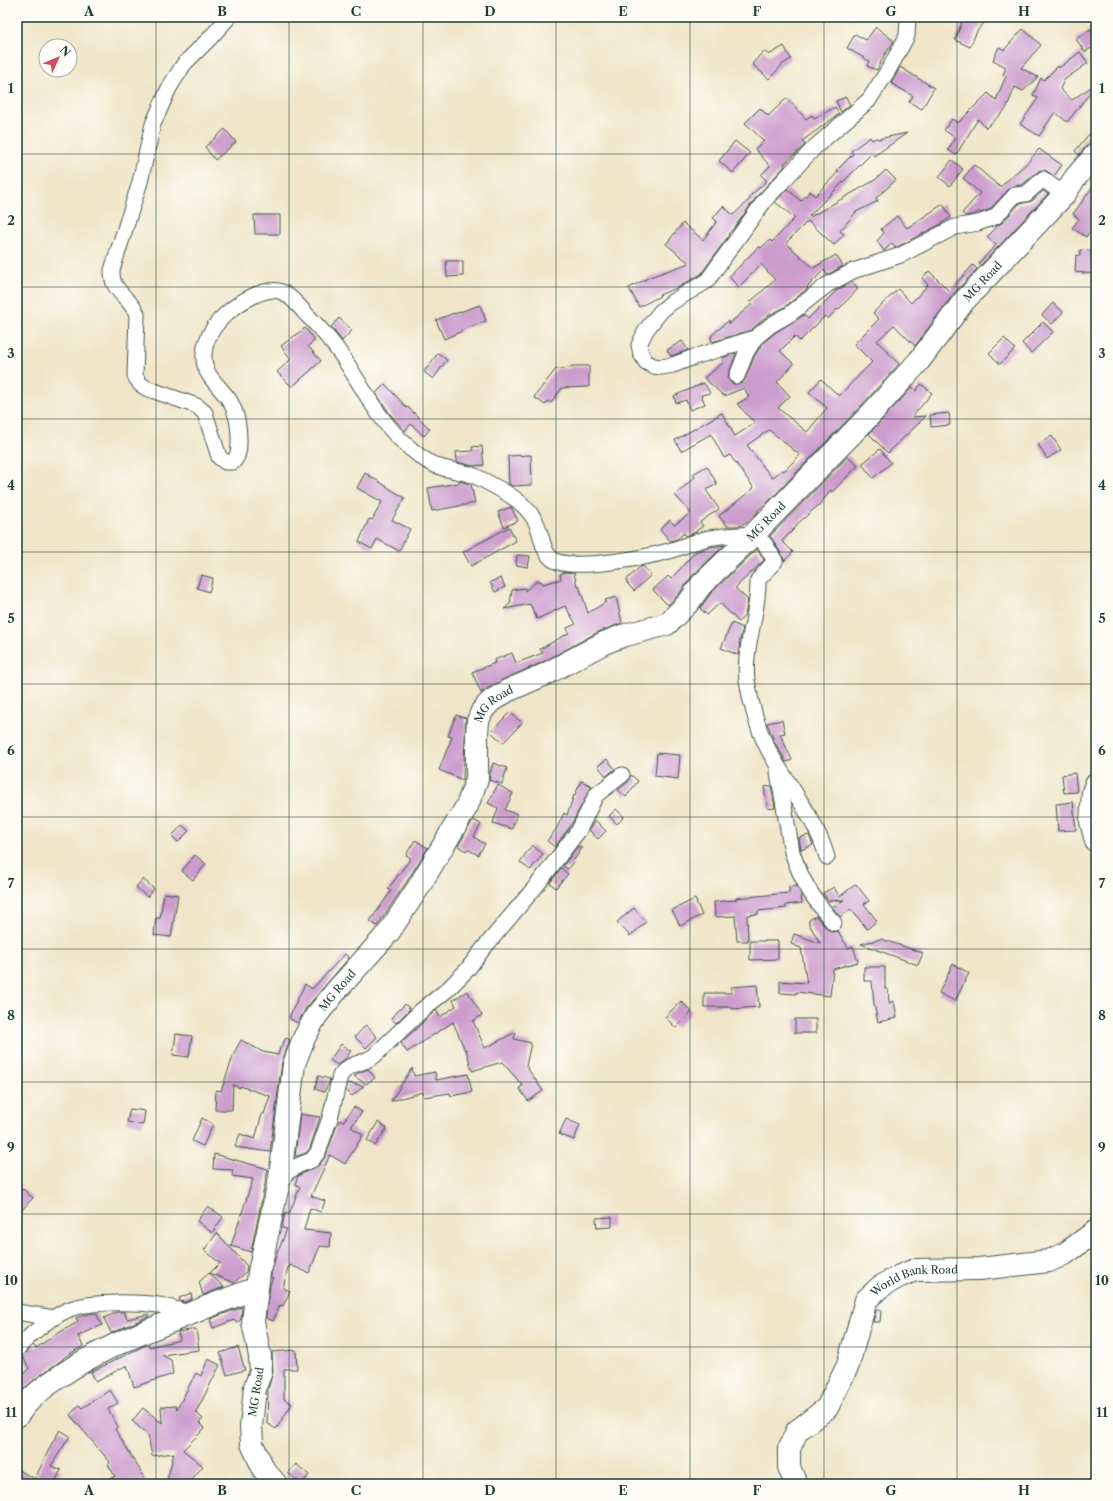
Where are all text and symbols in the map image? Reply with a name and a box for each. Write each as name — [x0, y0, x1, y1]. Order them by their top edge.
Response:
text: A — [83, 3, 95, 19]
text: B — [217, 3, 227, 19]
text: C — [351, 3, 361, 19]
text: D — [484, 3, 496, 19]
text: E — [618, 3, 628, 19]
text: F — [753, 3, 762, 19]
text: G — [885, 3, 897, 19]
text: H — [1018, 3, 1030, 19]
north arrow — [38, 38, 78, 78]
text: N — [57, 43, 74, 60]
text: 1 — [8, 80, 14, 96]
text: 1 — [1099, 80, 1105, 96]
text: 2 — [7, 212, 15, 228]
text: 2 — [1098, 212, 1106, 228]
street label: MG Road — [960, 258, 1005, 304]
text: 3 — [7, 345, 15, 361]
text: 3 — [1098, 345, 1106, 361]
text: 4 — [7, 477, 15, 493]
text: 4 — [1098, 477, 1106, 493]
street label: MG Road — [744, 499, 789, 544]
text: 5 — [7, 610, 15, 626]
text: 5 — [1098, 610, 1106, 626]
street label: MG Road — [471, 682, 515, 725]
text: 6 — [7, 742, 15, 758]
text: 6 — [1098, 742, 1106, 758]
text: 7 — [8, 875, 15, 891]
text: 7 — [1099, 875, 1106, 891]
street label: MG Road — [316, 966, 359, 1014]
text: 8 — [7, 1007, 15, 1023]
text: 8 — [1098, 1007, 1106, 1023]
text: 9 — [7, 1139, 15, 1155]
text: 9 — [1098, 1139, 1106, 1155]
street label: World Bank Road — [867, 1262, 958, 1300]
text: 10 — [4, 1272, 18, 1288]
text: 10 — [1095, 1272, 1109, 1288]
street label: MG Road — [245, 1366, 267, 1418]
text: 11 — [5, 1404, 17, 1420]
text: 11 — [1096, 1404, 1108, 1420]
text: A — [83, 1482, 95, 1498]
text: B — [217, 1482, 227, 1498]
text: C — [351, 1482, 361, 1498]
text: D — [484, 1482, 496, 1498]
text: E — [618, 1482, 628, 1498]
text: F — [753, 1482, 762, 1498]
text: G — [885, 1482, 897, 1498]
text: H — [1018, 1482, 1030, 1498]

